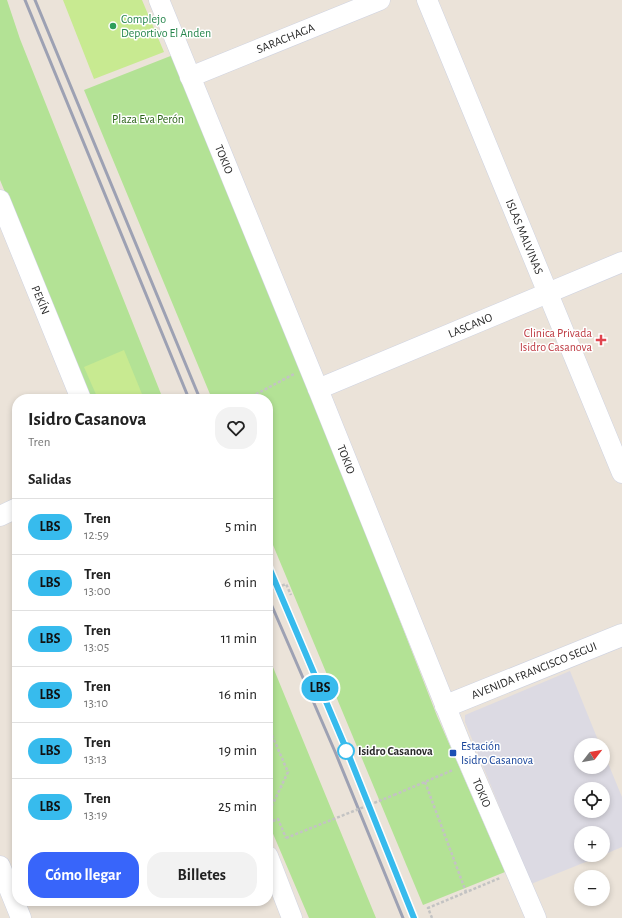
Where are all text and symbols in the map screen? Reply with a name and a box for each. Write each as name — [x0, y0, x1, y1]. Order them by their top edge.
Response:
place label: Complejo Deportivo El Anden — [121, 13, 211, 39]
marker: Complejo Deportivo El Anden — [108, 21, 118, 31]
street label: SARACHAGA — [255, 21, 316, 55]
park label: Plaza Eva Perón — [112, 113, 184, 125]
street label: TOKIO — [213, 143, 235, 176]
street label: ISLAS MALVINAS — [504, 197, 546, 276]
street label: PEKÍN — [29, 284, 52, 316]
street label: LASCANO — [447, 311, 494, 340]
place label: Clinica Privada Isidro Casanova — [520, 327, 592, 353]
marker: Clinica Privada Isidro Casanova — [595, 334, 607, 346]
button: heart — [215, 407, 257, 449]
text: Isidro Casanova — [28, 410, 146, 429]
text: Tren — [28, 436, 50, 449]
street label: TOKIO — [335, 443, 358, 476]
text: Salidas — [28, 472, 71, 487]
text: Tren — [84, 511, 111, 526]
text: 5 min — [225, 519, 257, 534]
text: LBS — [39, 520, 61, 534]
text: 12:59 — [84, 529, 109, 542]
text: Tren — [84, 567, 111, 582]
text: 6 min — [224, 575, 257, 590]
text: LBS — [39, 576, 61, 590]
text: 13:00 — [84, 585, 111, 598]
text: Tren — [84, 623, 111, 638]
text: 11 min — [221, 631, 257, 646]
text: LBS — [39, 632, 61, 646]
street label: AVENIDA FRANCISCO SEGUI — [470, 640, 599, 701]
text: 13:05 — [84, 641, 109, 654]
line badge: LBS — [297, 675, 343, 701]
text: Tren — [84, 679, 111, 694]
text: LBS — [309, 681, 331, 695]
text: 16 min — [219, 687, 257, 702]
text: LBS — [39, 688, 61, 702]
text: 13:10 — [84, 697, 108, 710]
text: Tren — [84, 735, 111, 750]
north arrow — [574, 738, 610, 774]
map controls — [574, 738, 610, 906]
place label: Estación Isidro Casanova — [461, 740, 534, 766]
marker: Isidro Casanova — [337, 742, 355, 760]
text: 19 min — [219, 743, 257, 758]
text: LBS — [39, 744, 61, 758]
place label: Isidro Casanova — [358, 745, 433, 757]
marker: Estación Isidro Casanova — [448, 748, 458, 758]
text: 13:13 — [84, 753, 107, 766]
street label: TOKIO — [470, 777, 493, 809]
button: locate — [574, 782, 610, 818]
text: Tren — [84, 791, 111, 806]
text: 25 min — [218, 799, 257, 814]
text: LBS — [39, 800, 61, 814]
text: 13:19 — [84, 809, 107, 822]
button: + — [574, 826, 610, 862]
button: Cómo llegar — [28, 852, 139, 898]
button: Billetes — [147, 852, 257, 898]
button: − — [574, 870, 610, 906]

